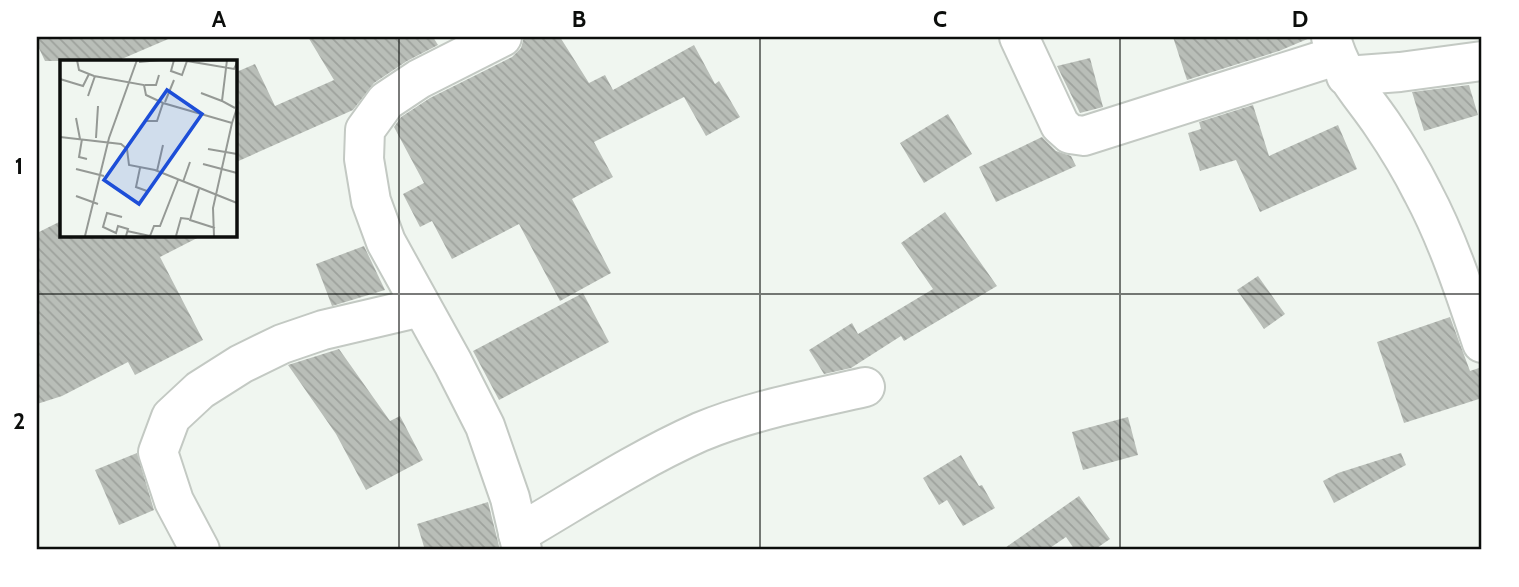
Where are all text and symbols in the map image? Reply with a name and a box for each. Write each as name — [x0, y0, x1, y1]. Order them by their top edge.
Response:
text: A — [212, 5, 227, 33]
text: B — [572, 5, 586, 33]
text: C — [933, 5, 947, 33]
text: D — [1292, 5, 1308, 33]
inset map — [60, 60, 236, 236]
text: 1 — [15, 152, 23, 180]
text: 2 — [13, 407, 25, 435]

